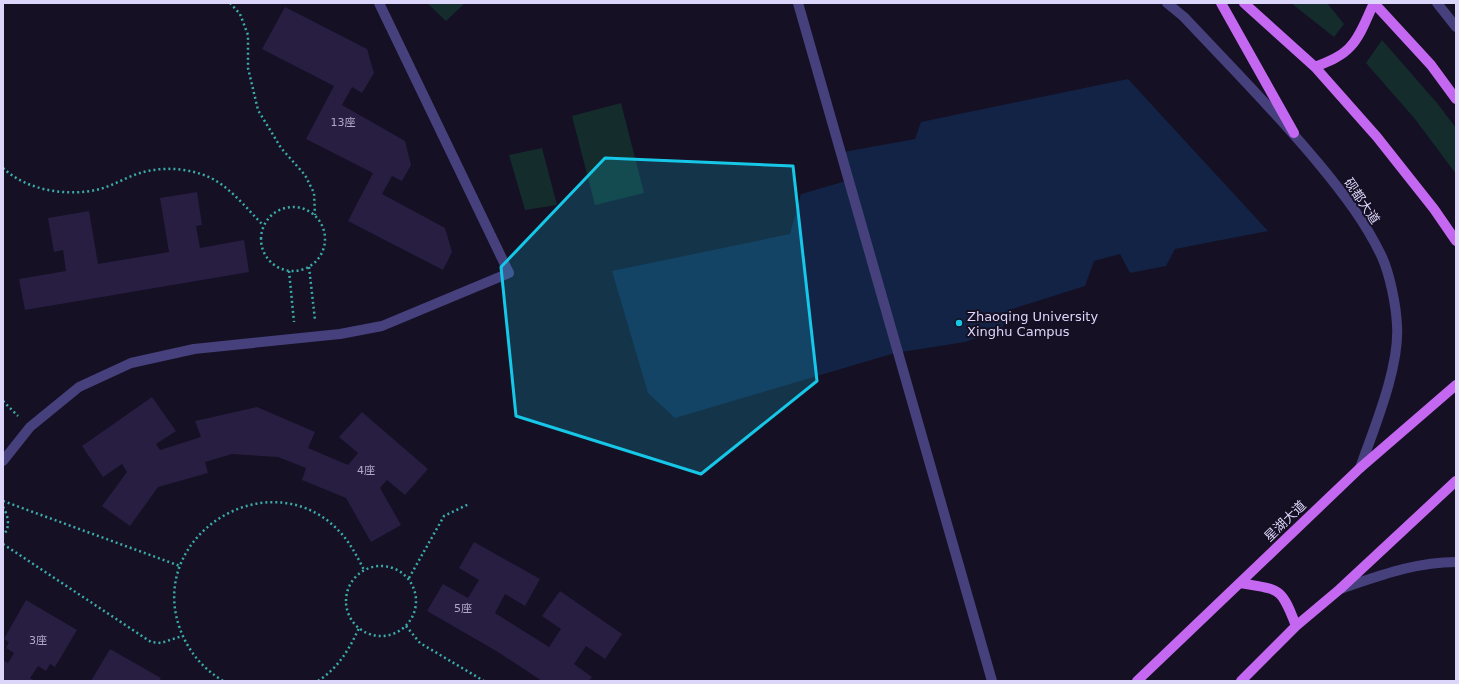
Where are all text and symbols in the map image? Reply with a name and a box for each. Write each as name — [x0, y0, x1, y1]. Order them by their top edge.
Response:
house number: 13座 — [331, 116, 356, 129]
street label: 砚都大道 — [1341, 175, 1383, 227]
place label: Zhaoqing University Xinghu Campus — [967, 309, 1098, 339]
marker: Zhaoqing University Xinghu Campus — [954, 318, 964, 328]
house number: 4座 — [357, 464, 375, 477]
street label: 星湖大道 — [1261, 498, 1309, 544]
house number: 5座 — [454, 602, 472, 615]
house number: 3座 — [29, 634, 47, 647]

